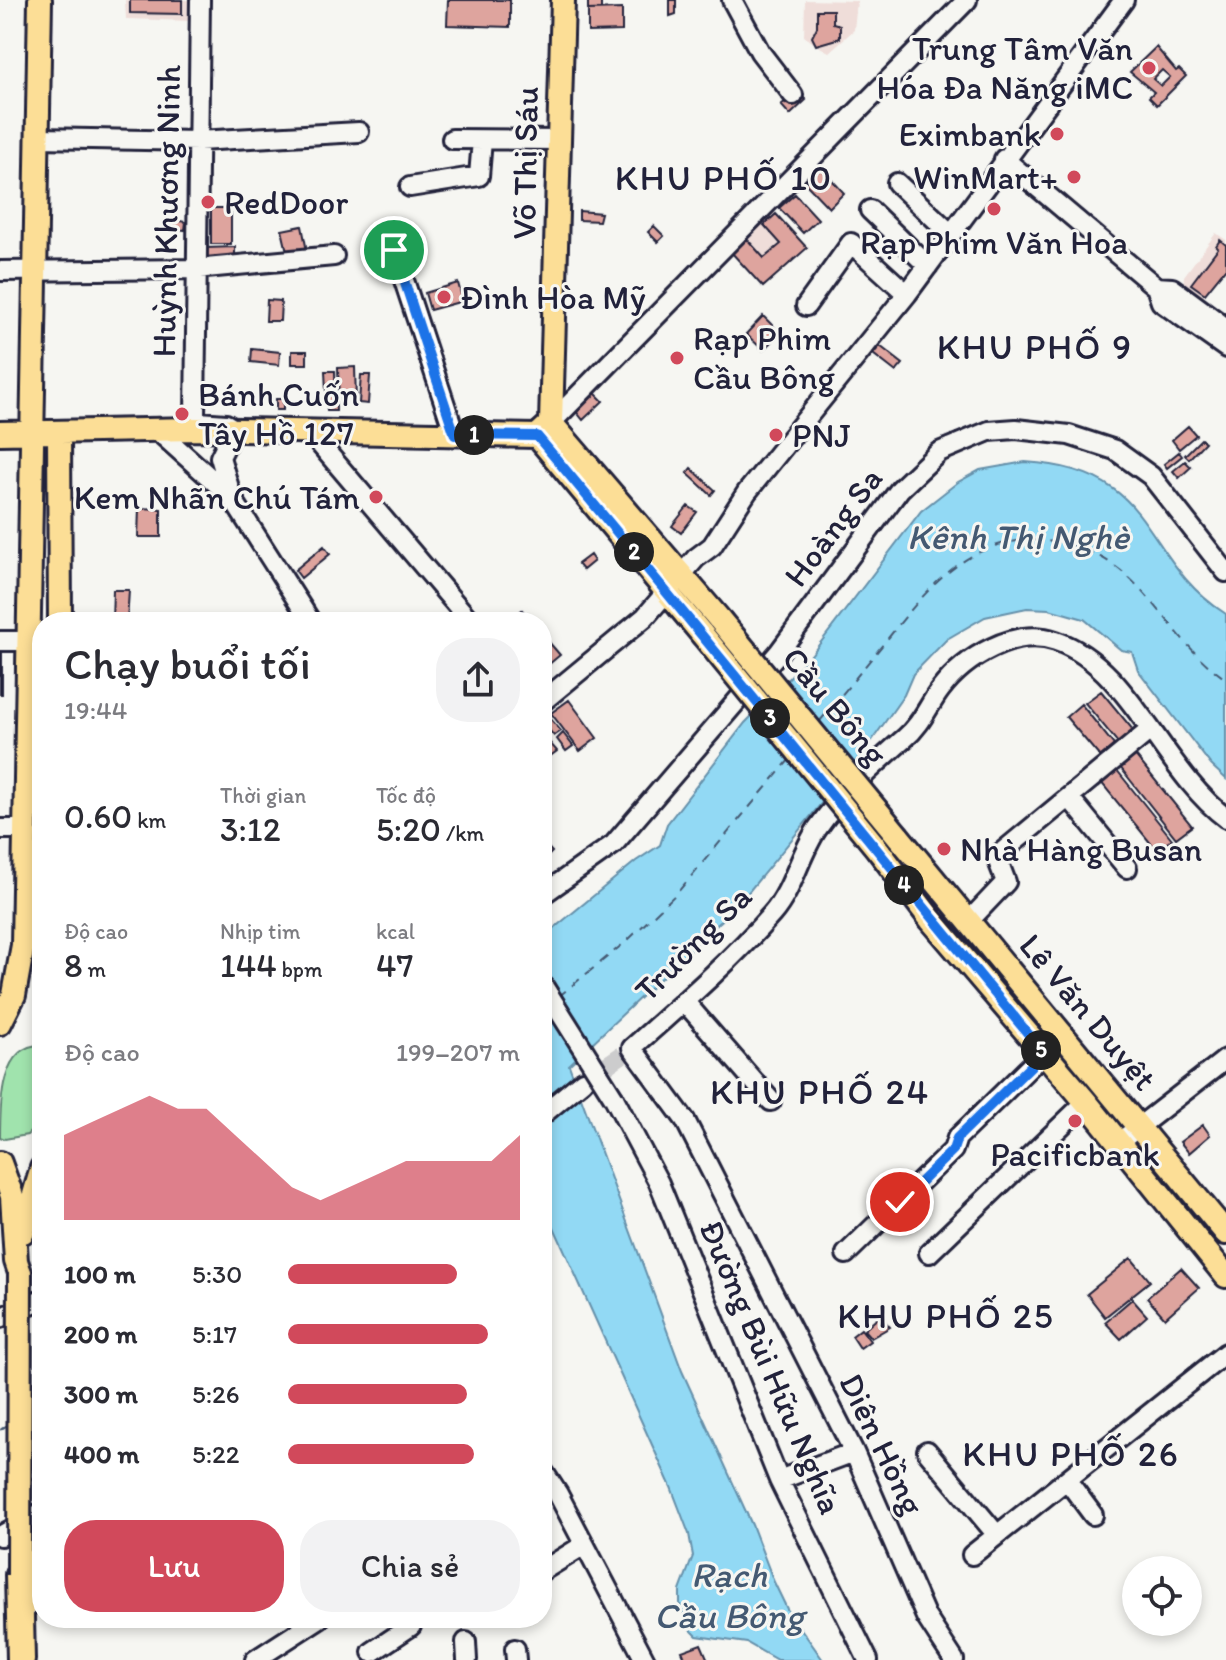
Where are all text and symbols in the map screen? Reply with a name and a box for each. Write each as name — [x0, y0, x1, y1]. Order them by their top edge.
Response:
place label: Trung Tâm Văn Hóa Đa Năng iMC — [876, 28, 1133, 108]
marker: Trung Tâm Văn Hóa Đa Năng iMC — [1140, 59, 1158, 77]
street label: Huỳnh Khương Ninh — [143, 64, 189, 358]
street label: Võ Thị Sáu — [503, 86, 547, 240]
place label: Eximbank — [899, 114, 1041, 155]
marker: Eximbank — [1048, 125, 1066, 143]
district label: KHU PHỐ 10 — [615, 156, 833, 199]
place label: WinMart+ — [913, 157, 1058, 198]
marker: WinMart+ — [1065, 168, 1083, 186]
place label: RedDoor — [224, 182, 348, 223]
marker: RedDoor — [199, 193, 217, 211]
marker: Rạp Phim Văn Hoa — [985, 200, 1003, 218]
pin — [360, 216, 428, 284]
place label: Rạp Phim Văn Hoa — [860, 222, 1128, 263]
icon: arrive — [372, 228, 416, 272]
place label: Đình Hòa Mỹ — [460, 277, 646, 318]
marker: Đình Hòa Mỹ — [435, 288, 453, 306]
place label: Rạp Phim Cầu Bông — [693, 318, 836, 398]
district label: KHU PHỐ 9 — [937, 325, 1133, 368]
marker: Rạp Phim Cầu Bông — [668, 349, 686, 367]
place label: Bánh Cuốn Tây Hồ 127 — [198, 374, 359, 454]
marker: Bánh Cuốn Tây Hồ 127 — [173, 405, 191, 423]
pin: 1 — [454, 415, 494, 455]
place label: PNJ — [792, 415, 851, 456]
text: 1 — [469, 421, 479, 448]
marker: PNJ — [767, 426, 785, 444]
street label: Hoàng Sa — [775, 459, 891, 595]
place label: Kem Nhãn Chú Tám — [74, 477, 360, 518]
marker: Kem Nhãn Chú Tám — [367, 488, 385, 506]
water label: Kênh Thị Nghè — [907, 515, 1131, 558]
pin: 2 — [614, 532, 654, 572]
text: 2 — [628, 538, 640, 565]
text: Chạy buổi tối — [64, 637, 311, 690]
button: share — [436, 638, 520, 722]
street label: Cầu Bông — [774, 638, 897, 774]
text: 19:44 — [64, 694, 127, 726]
pin: 3 — [750, 698, 790, 738]
text: 3 — [764, 704, 776, 731]
text: Thời gian — [220, 782, 306, 809]
text: Tốc độ — [376, 782, 436, 809]
text: 0.60 — [64, 796, 132, 837]
text: km — [132, 807, 166, 834]
text: 3:12 — [220, 809, 281, 850]
text: 5:20 — [376, 809, 441, 850]
text: /km — [441, 820, 484, 847]
place label: Nhà Hàng Busan — [960, 829, 1202, 870]
marker: Nhà Hàng Busan — [935, 840, 953, 858]
pin: 4 — [884, 865, 924, 905]
text: 4 — [897, 871, 911, 898]
street label: Trường Sa — [626, 876, 760, 1010]
text: Độ cao — [64, 918, 128, 945]
text: Nhịp tim — [220, 918, 301, 945]
text: kcal — [376, 918, 415, 945]
street label: Lê Văn Duyệt — [1011, 925, 1165, 1099]
text: 8 — [64, 945, 83, 986]
text: 144 — [220, 945, 277, 986]
text: 47 — [376, 945, 413, 986]
text: m — [83, 956, 106, 983]
text: bpm — [277, 956, 322, 983]
pin: 5 — [1021, 1030, 1061, 1070]
text: Độ cao — [64, 1036, 140, 1068]
text: 199–207 m — [396, 1036, 520, 1068]
text: 5 — [1035, 1036, 1047, 1063]
district label: KHU PHỐ 24 — [710, 1070, 930, 1113]
marker: Pacificbank — [1066, 1112, 1084, 1130]
place label: Pacificbank — [990, 1134, 1160, 1175]
pin — [866, 1168, 934, 1236]
icon: check — [878, 1180, 922, 1224]
street label: Đường Bùi Hữu Nghĩa — [691, 1214, 851, 1520]
text: 100 m — [64, 1258, 136, 1290]
text: 5:30 — [192, 1258, 242, 1290]
district label: KHU PHỐ 25 — [837, 1294, 1055, 1337]
text: 200 m — [64, 1318, 137, 1350]
text: 5:17 — [192, 1318, 237, 1350]
street label: Diên Hồng — [830, 1367, 934, 1522]
text: 300 m — [64, 1378, 138, 1410]
text: 5:26 — [192, 1378, 239, 1410]
district label: KHU PHỐ 26 — [962, 1432, 1180, 1475]
text: 400 m — [64, 1438, 139, 1470]
text: 5:22 — [192, 1438, 239, 1470]
button: Lưu — [64, 1520, 284, 1612]
button: Chia sẻ — [300, 1520, 520, 1612]
water label: Rạch Cầu Bông — [654, 1553, 809, 1637]
map controls — [1122, 1556, 1202, 1636]
button: locate — [1122, 1556, 1202, 1636]

